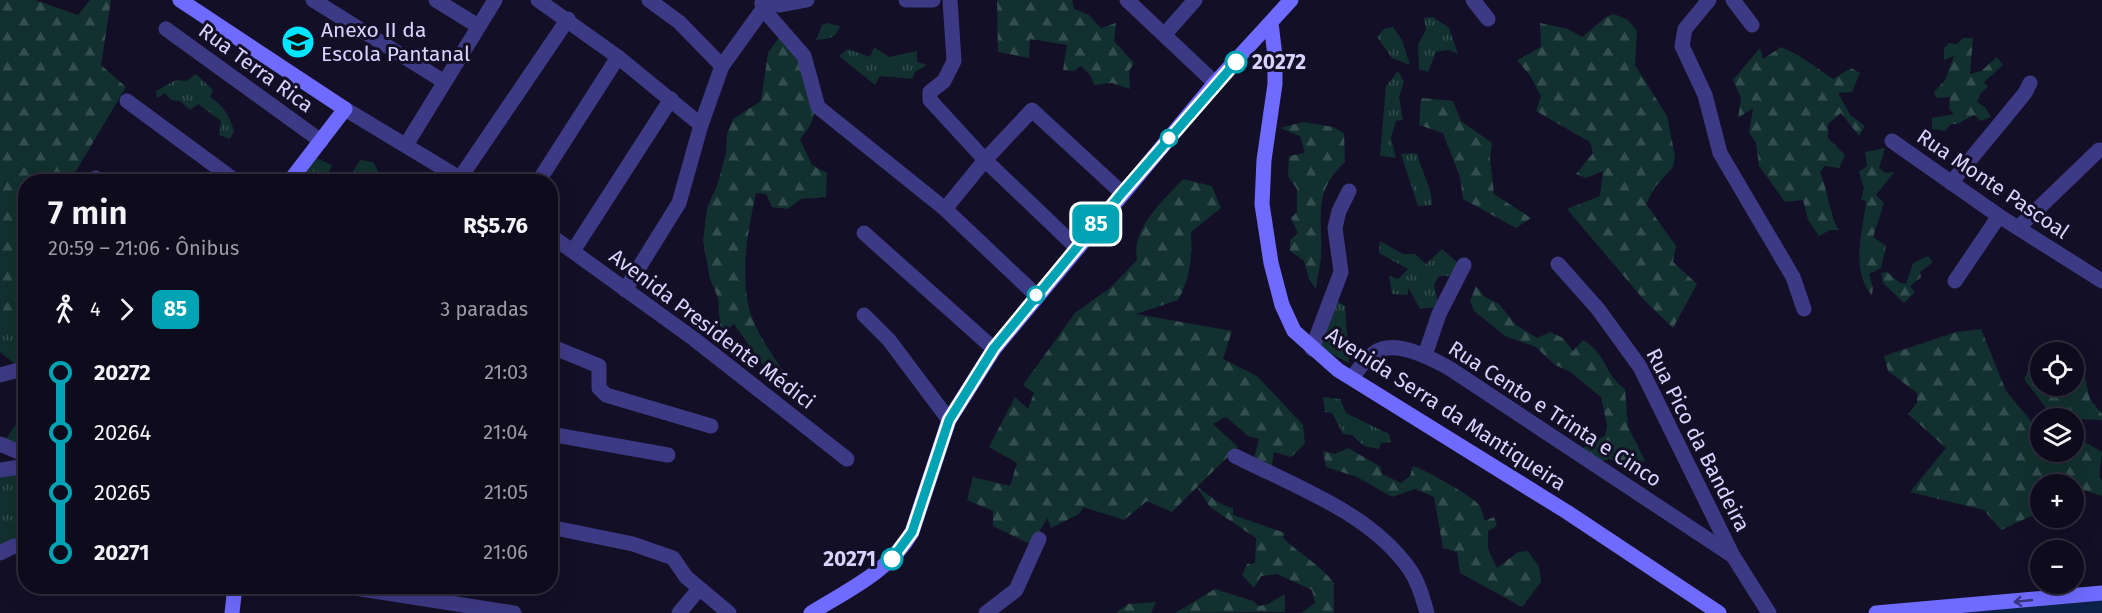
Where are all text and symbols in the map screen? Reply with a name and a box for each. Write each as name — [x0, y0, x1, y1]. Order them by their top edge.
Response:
place label: Anexo II da Escola Pantanal — [321, 17, 470, 67]
street label: Rua Terra Rica — [194, 18, 318, 118]
school or university icon: Anexo II da Escola Pantanal — [280, 24, 316, 60]
place label: 20272 — [1252, 49, 1306, 75]
marker: 20272 — [1225, 51, 1247, 73]
street label: Rua Monte Pascoal — [1912, 123, 2074, 245]
unlabelled marker — [1160, 129, 1178, 147]
text: 7 min — [48, 193, 128, 233]
line badge: 85 — [1069, 204, 1123, 244]
text: 85 — [1084, 211, 1108, 237]
text: R$5.76 — [463, 212, 528, 239]
text: 20:59 – 21:06 · Ônibus — [48, 236, 239, 260]
street label: Avenida Presidente Médici — [604, 243, 820, 415]
unlabelled marker — [1027, 286, 1045, 304]
icon: walk — [48, 293, 81, 326]
icon: forward — [110, 293, 143, 326]
text: 85 — [164, 296, 187, 322]
text: 4 — [90, 297, 101, 321]
text: 3 paradas — [440, 297, 528, 321]
street label: Avenida Serra da Mantiqueira — [1321, 322, 1571, 496]
street label: Rua Cento e Trinta e Cinco — [1444, 335, 1666, 493]
map controls — [2030, 342, 2084, 594]
button: locate — [2030, 342, 2084, 396]
street label: Rua Pico da Bandeira — [1641, 344, 1755, 536]
text: 20272 — [94, 359, 151, 386]
text: 21:03 — [484, 360, 528, 384]
button: layers — [2030, 408, 2084, 462]
text: 20264 — [94, 419, 151, 446]
text: 21:04 — [483, 420, 528, 444]
button: + — [2030, 474, 2084, 528]
text: 20265 — [94, 479, 150, 506]
text: 21:05 — [484, 480, 528, 504]
text: 20271 — [94, 539, 149, 566]
text: 21:06 — [483, 540, 528, 564]
button: − — [2030, 540, 2084, 594]
place label: 20271 — [823, 546, 876, 572]
marker: 20271 — [881, 548, 903, 570]
one-way arrow — [2013, 596, 2033, 607]

